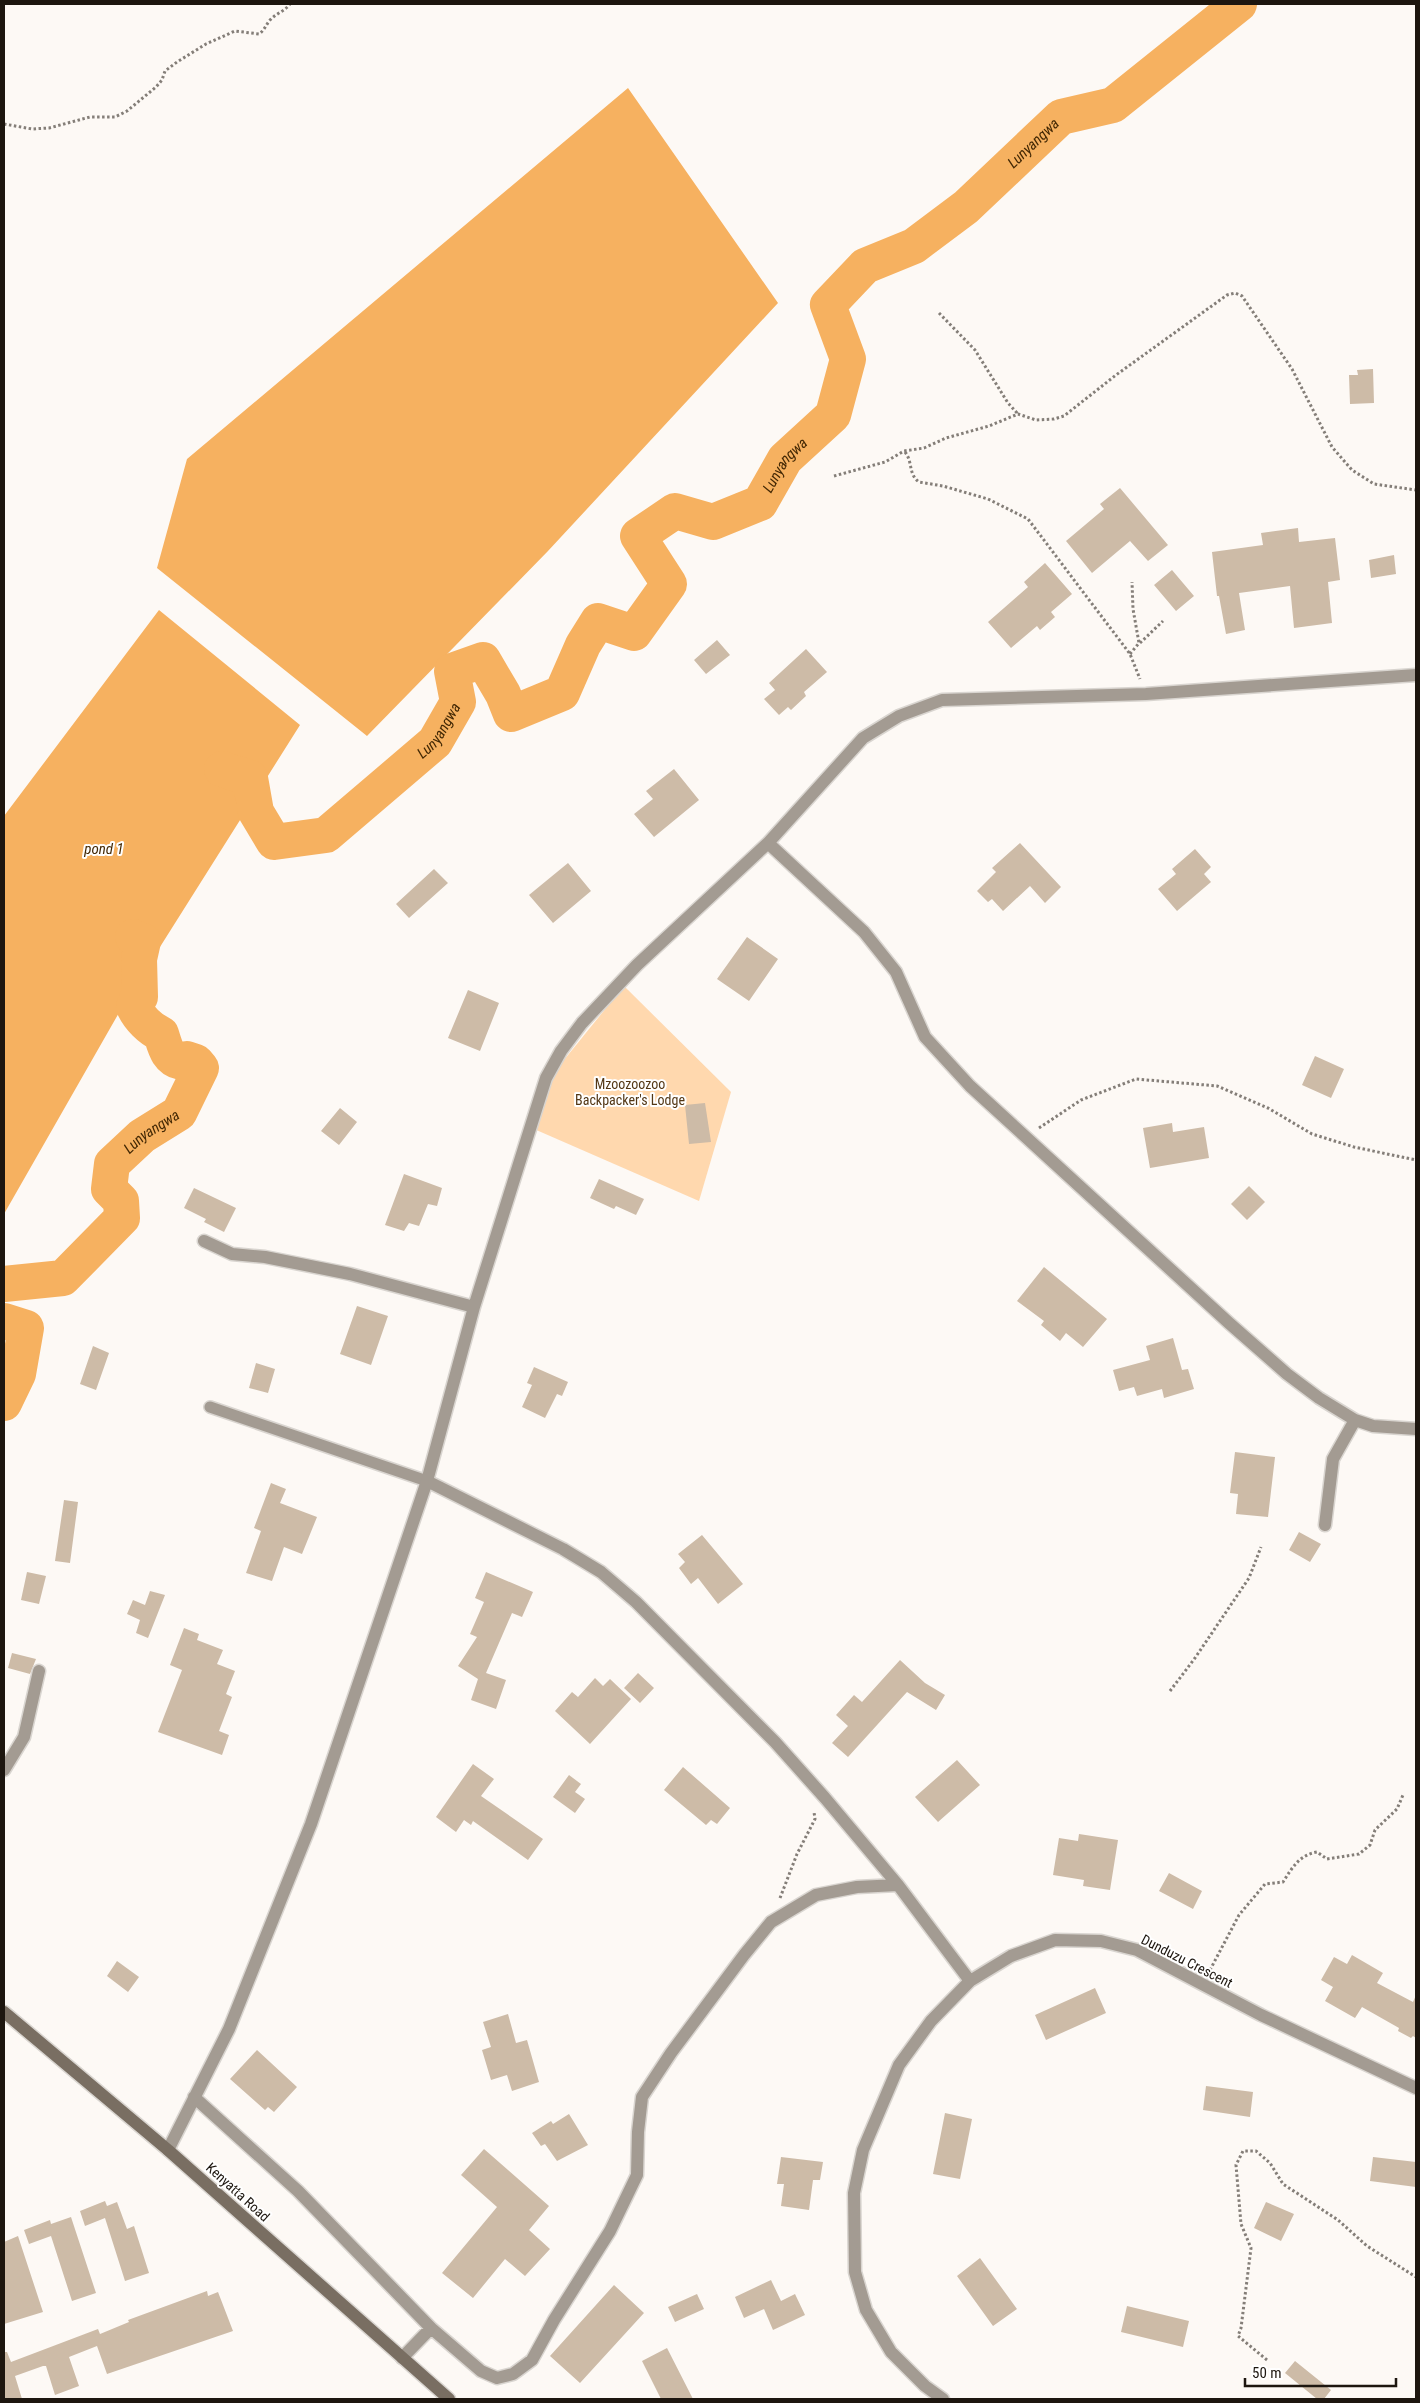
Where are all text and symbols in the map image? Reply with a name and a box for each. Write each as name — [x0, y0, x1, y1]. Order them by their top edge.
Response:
water label: Lunyangwa — [1004, 115, 1063, 172]
water label: Lunyangwa — [759, 434, 811, 496]
water label: Lunyangwa — [413, 700, 464, 762]
water label: pond 1 — [83, 840, 124, 858]
park label: Mzoozoozoo Backpacker's Lodge — [575, 1076, 685, 1108]
water label: Lunyangwa — [120, 1106, 183, 1157]
street label: Dunduzu Crescent — [1139, 1931, 1235, 1991]
street label: Kenyatta Road — [203, 2159, 273, 2225]
scale bar — [1245, 2356, 1396, 2388]
text: 50 m — [1252, 2364, 1282, 2382]

